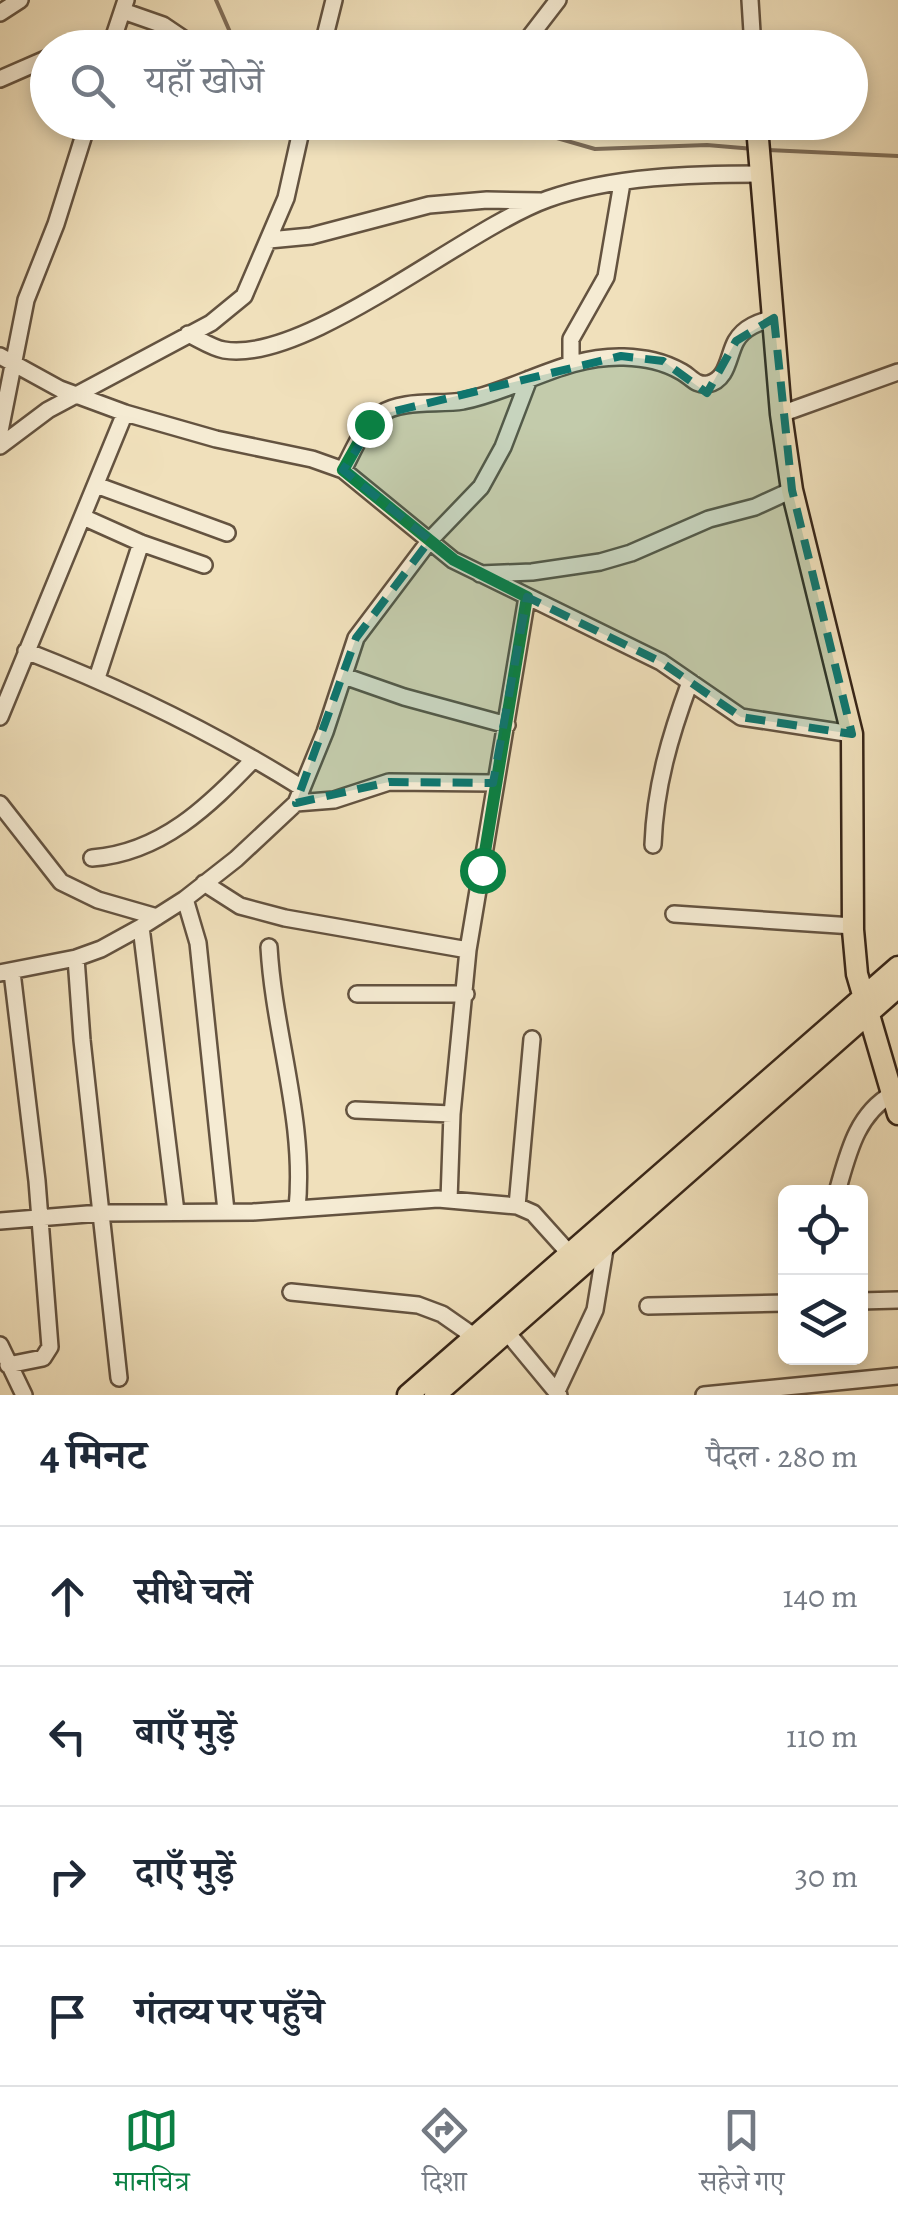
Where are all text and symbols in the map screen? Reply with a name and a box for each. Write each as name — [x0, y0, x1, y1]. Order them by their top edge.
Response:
search box — [30, 30, 868, 140]
text: यहाँ खोजें — [145, 54, 264, 106]
icon: search — [65, 58, 120, 113]
route end — [347, 402, 393, 448]
route start — [460, 848, 506, 894]
map controls — [778, 1185, 868, 1365]
button: locate — [778, 1185, 868, 1275]
button: layers — [778, 1275, 868, 1365]
text: 4 मिनट — [40, 1426, 147, 1483]
text: पैदल · 280 m — [706, 1434, 858, 1478]
text: सीधे चलें — [135, 1565, 252, 1617]
icon: ahead — [40, 1569, 95, 1624]
text: 140 m — [783, 1574, 858, 1618]
text: बाएँ मुड़ें — [135, 1705, 236, 1757]
icon: left — [40, 1709, 95, 1764]
text: 110 m — [786, 1714, 858, 1758]
text: दाएँ मुड़ें — [135, 1845, 235, 1897]
icon: right — [40, 1849, 95, 1904]
text: 30 m — [795, 1854, 858, 1898]
text: गंतव्य पर पहुँचे — [135, 1985, 324, 2037]
icon: arrive — [40, 1989, 95, 2044]
tab: मानचित्र — [114, 2103, 190, 2209]
tab: दिशा — [417, 2103, 472, 2209]
tab: सहेजे गए — [699, 2103, 784, 2209]

